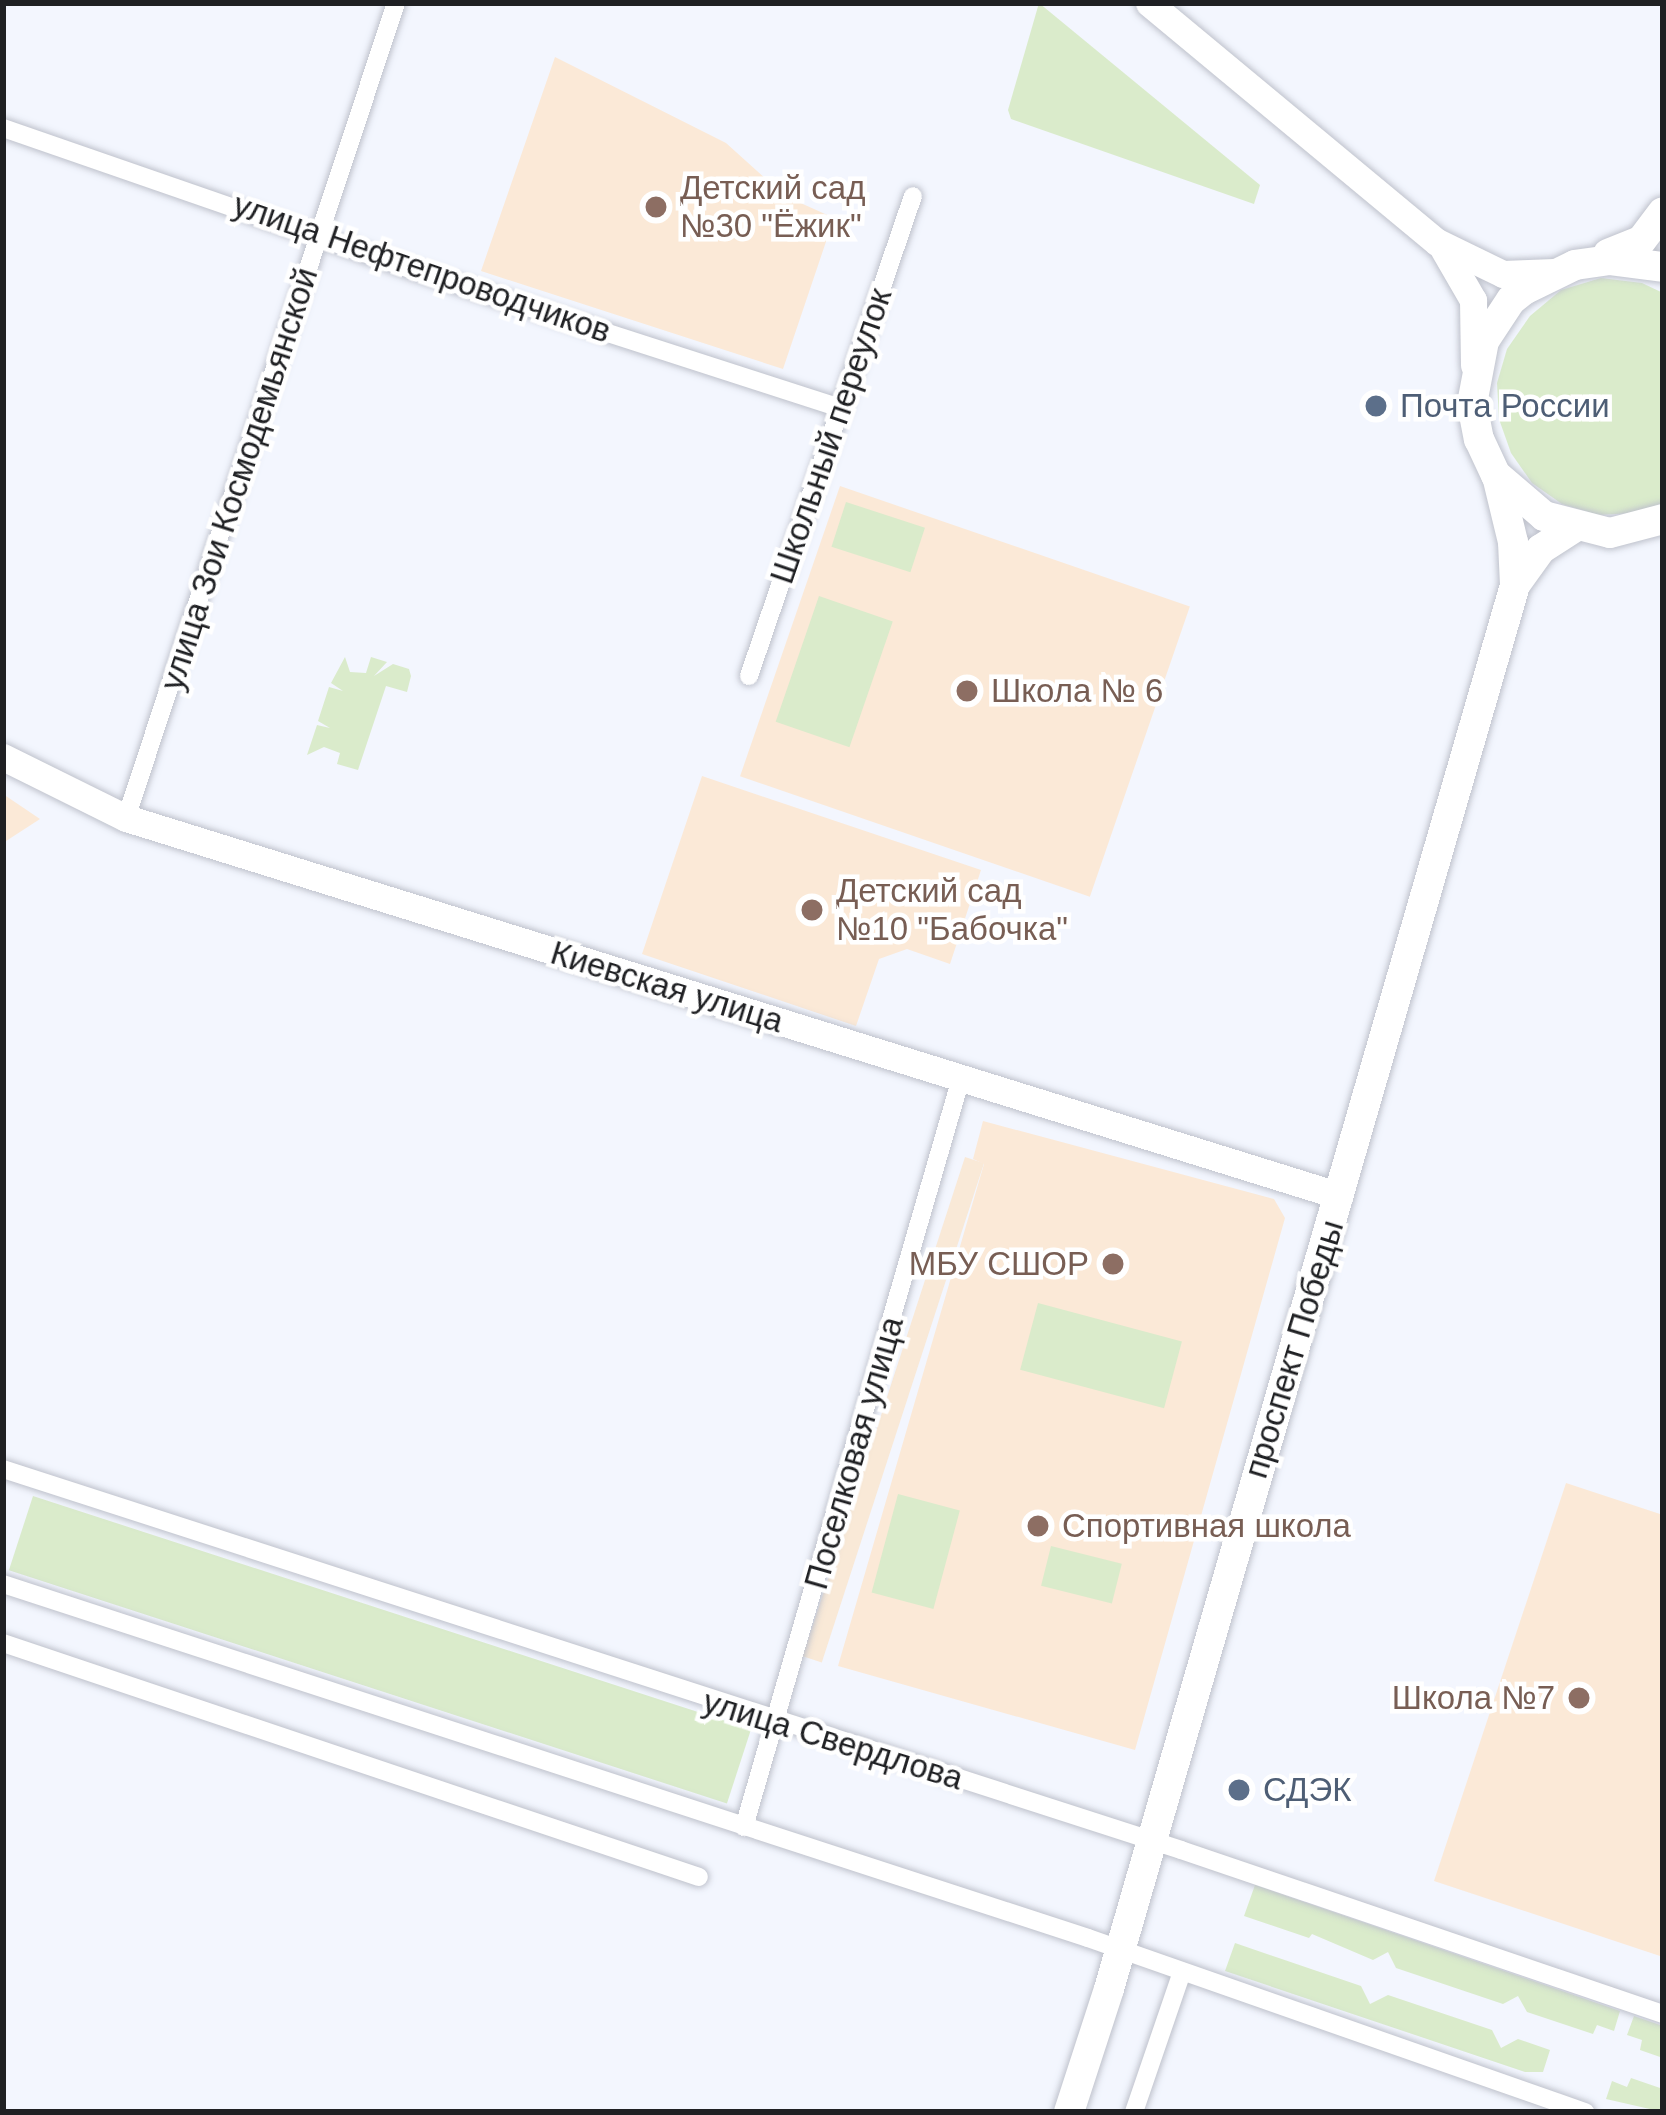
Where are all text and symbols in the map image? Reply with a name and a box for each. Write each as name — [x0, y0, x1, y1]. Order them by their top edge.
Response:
place label: Детский сад №30 "Ёжик" — [680, 168, 865, 246]
street label: улица Нефтепроводчиков — [228, 185, 616, 351]
marker: Детский сад №30 "Ёжик" — [643, 194, 669, 220]
street label: улица Зои Космодемьянской — [152, 263, 326, 695]
street label: Школьный переулок — [762, 283, 900, 589]
place label: Почта России — [1400, 386, 1610, 426]
marker: Почта России — [1363, 393, 1389, 419]
place label: Школа № 6 — [991, 671, 1163, 711]
marker: Школа № 6 — [954, 678, 980, 704]
place label: Детский сад №10 "Бабочка" — [836, 871, 1068, 949]
marker: Детский сад №10 "Бабочка" — [799, 897, 825, 923]
street label: Киевская улица — [546, 933, 788, 1041]
street label: проспект Победы — [1236, 1215, 1352, 1483]
place label: МБУ СШОР — [909, 1244, 1089, 1284]
marker: МБУ СШОР — [1100, 1251, 1126, 1277]
street label: Поселковая улица — [796, 1312, 912, 1594]
place label: Спортивная школа — [1062, 1506, 1351, 1546]
marker: Спортивная школа — [1025, 1513, 1051, 1539]
place label: Школа №7 — [1392, 1678, 1555, 1718]
street label: улица Свердлова — [698, 1682, 968, 1798]
marker: Школа №7 — [1566, 1685, 1592, 1711]
place label: СДЭК — [1263, 1770, 1351, 1810]
marker: СДЭК — [1226, 1777, 1252, 1803]

